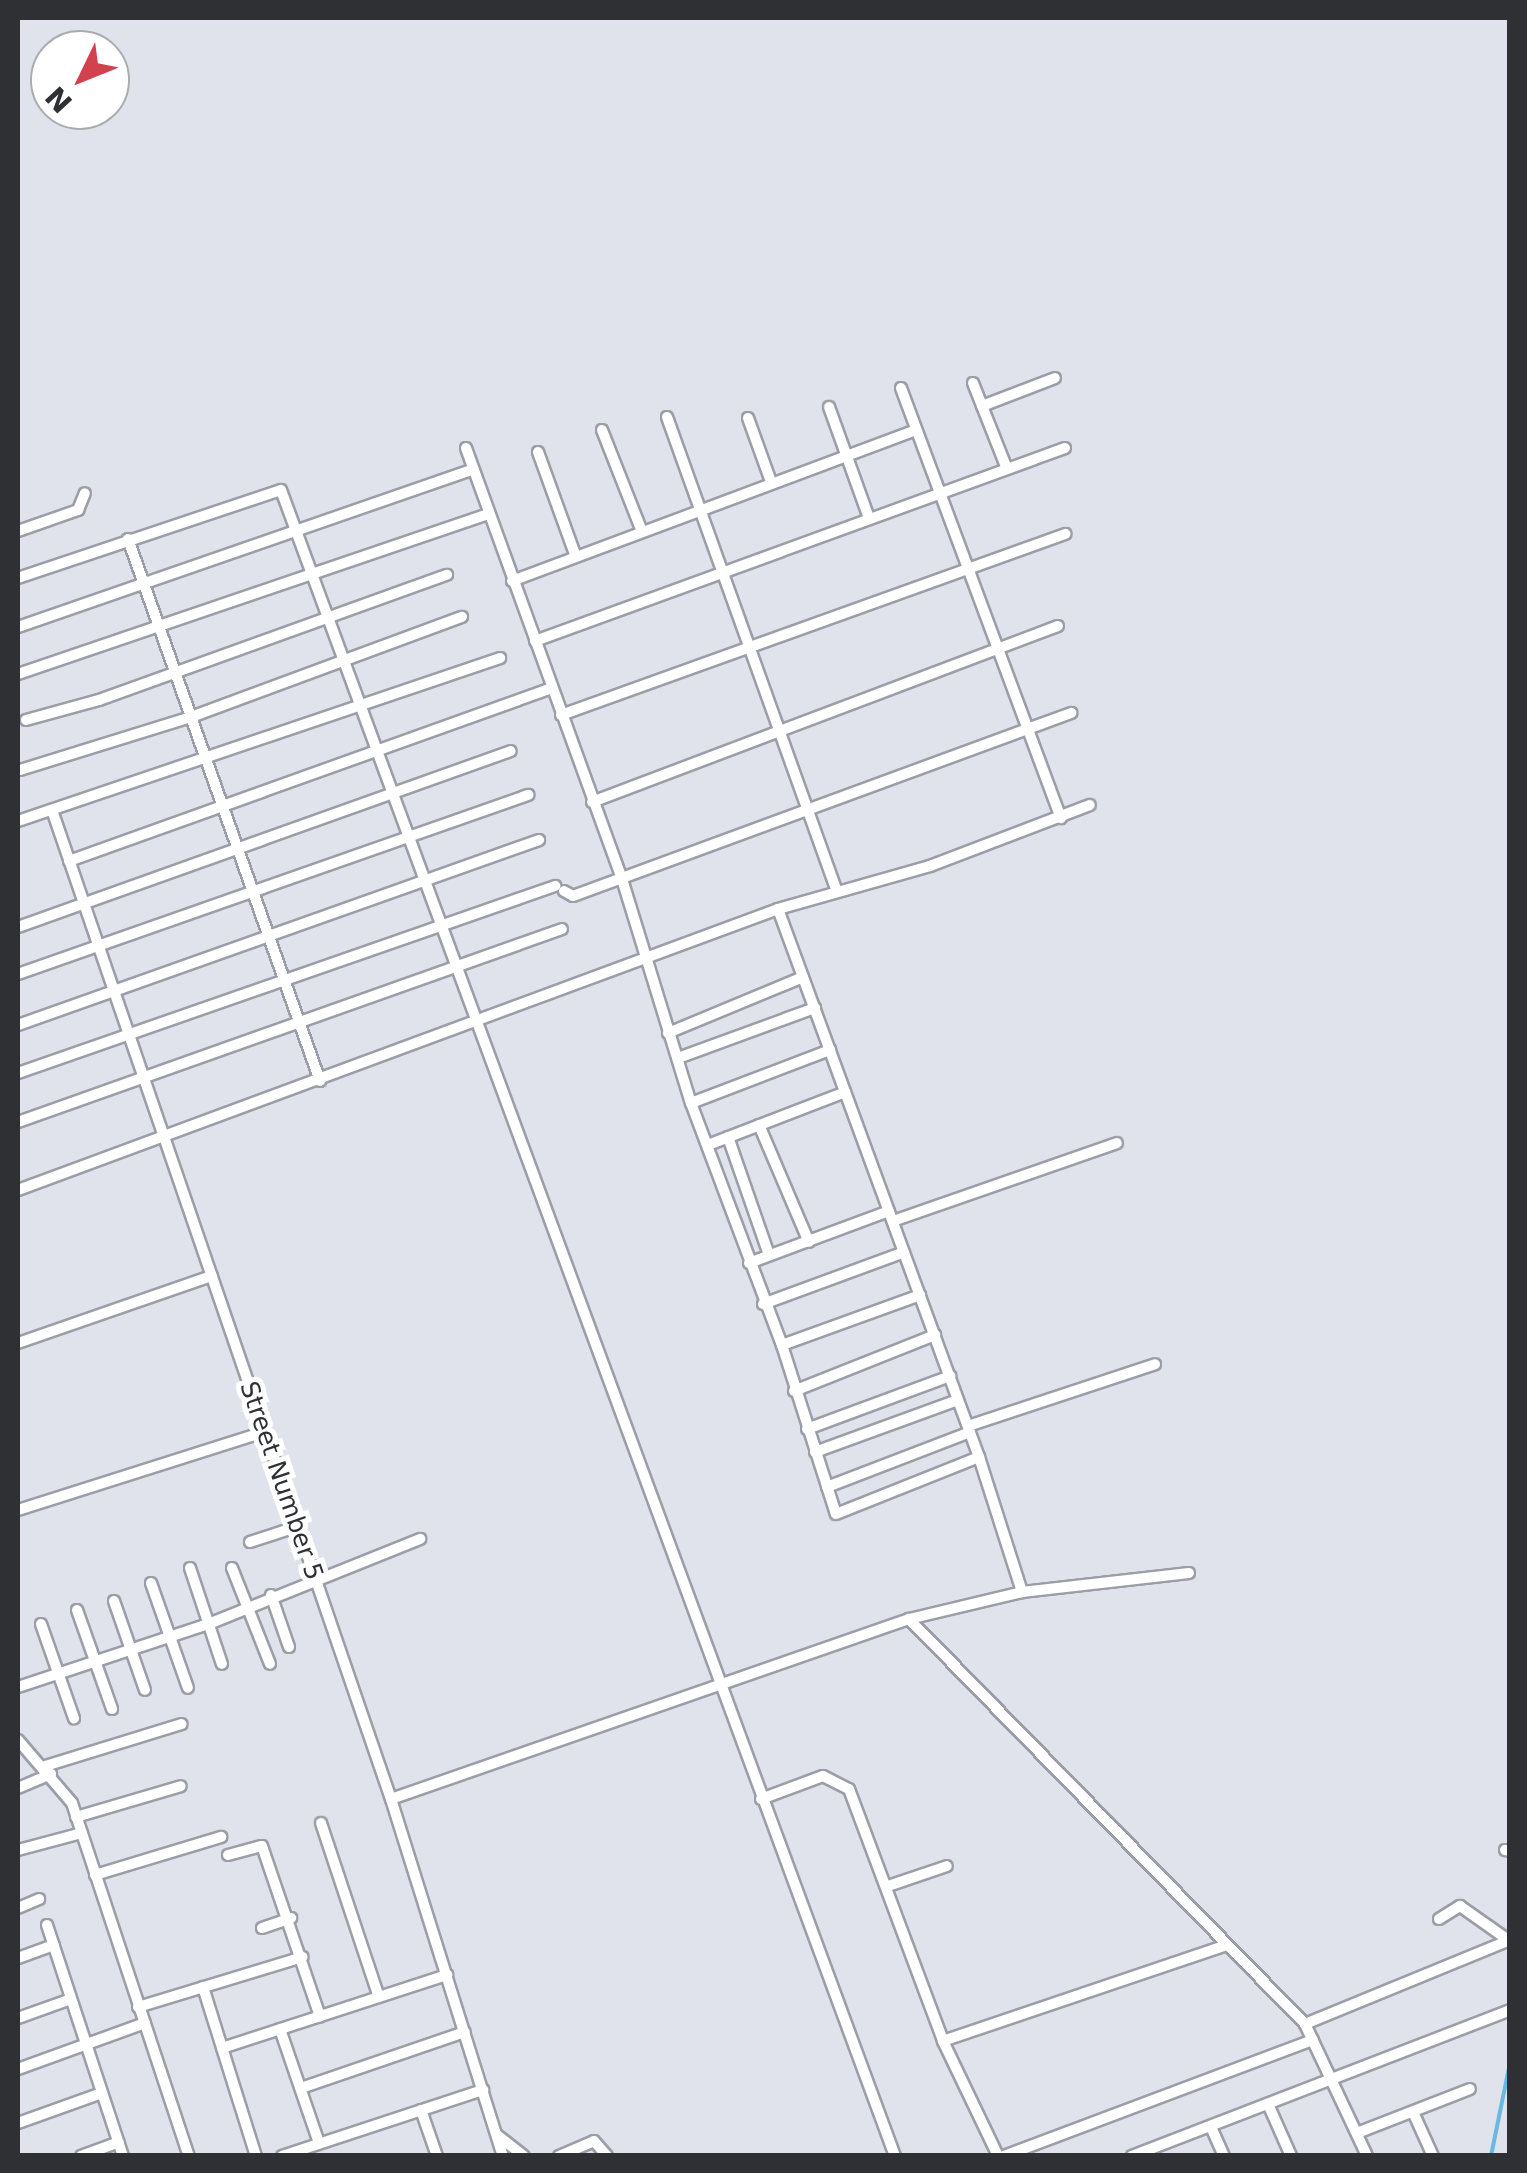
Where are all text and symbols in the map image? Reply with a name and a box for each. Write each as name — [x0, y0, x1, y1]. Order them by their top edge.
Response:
north arrow — [30, 30, 130, 130]
text: N — [39, 80, 79, 119]
street label: Street Number 5 — [233, 1378, 329, 1584]

